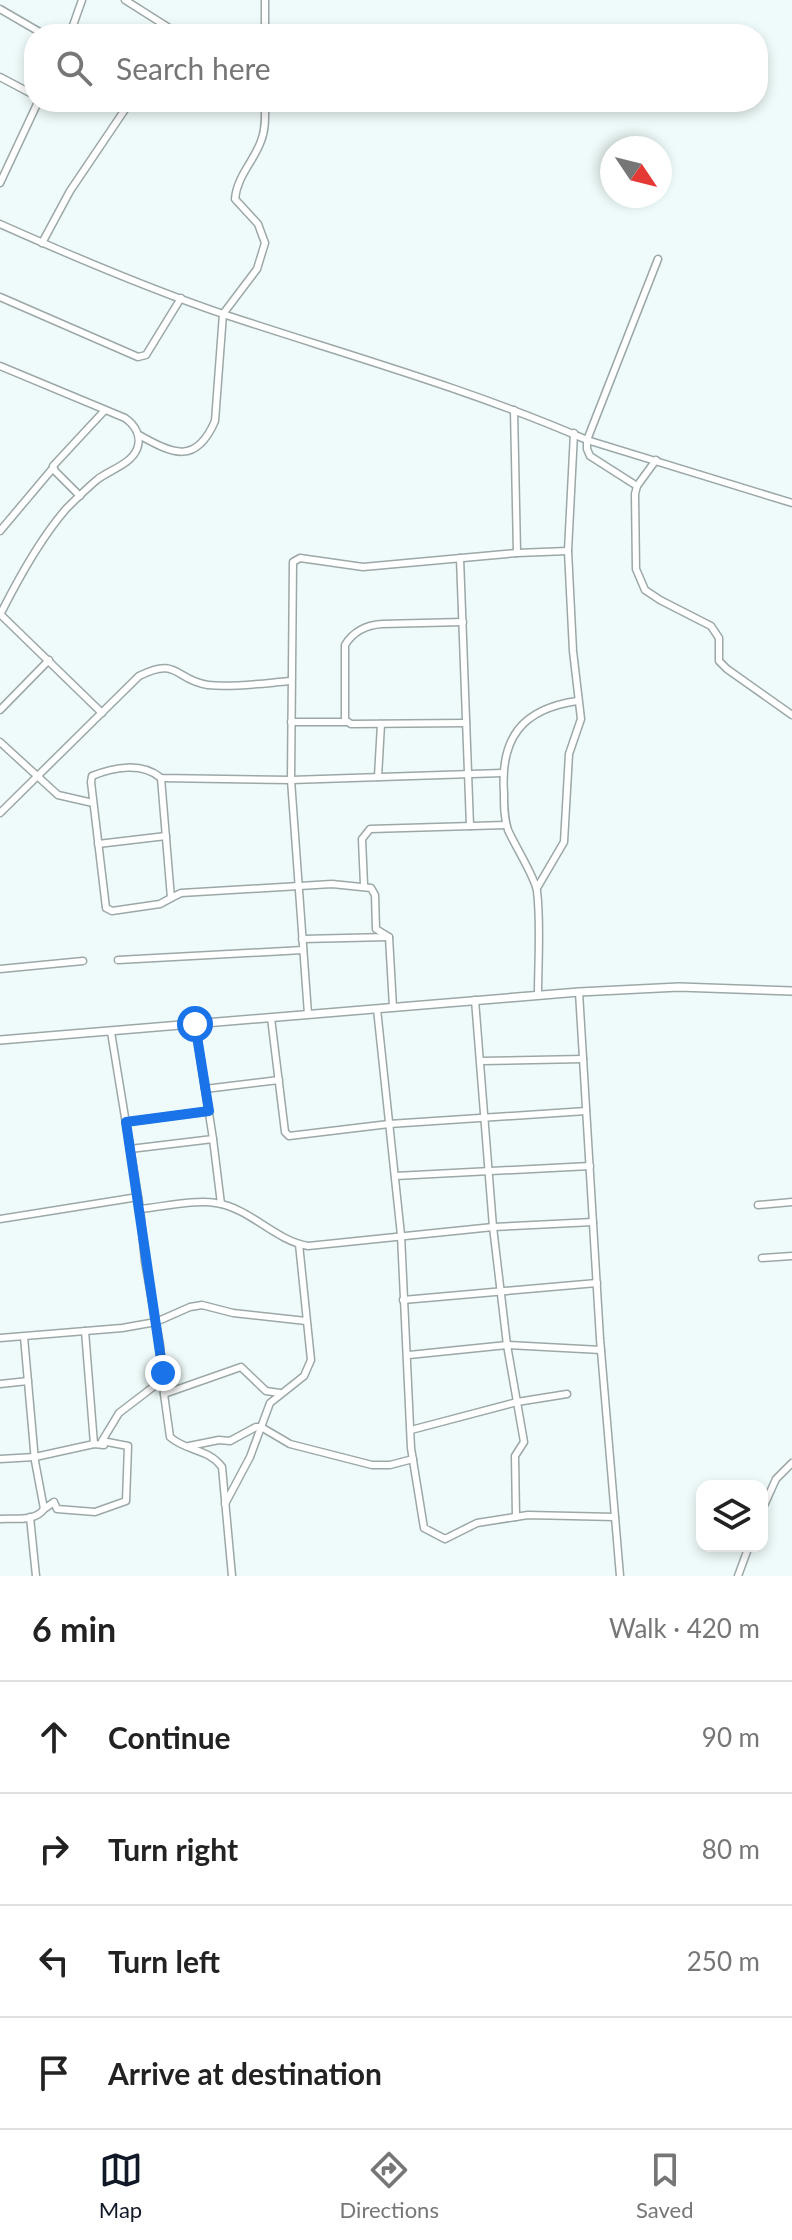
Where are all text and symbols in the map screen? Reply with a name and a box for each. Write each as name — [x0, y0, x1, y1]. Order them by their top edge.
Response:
search box — [24, 24, 768, 112]
icon: search — [52, 46, 96, 90]
text: Search here — [116, 50, 271, 86]
north arrow — [600, 136, 672, 208]
route start — [177, 1006, 213, 1042]
route end — [145, 1355, 181, 1391]
map controls — [696, 1480, 768, 1552]
button: layers — [696, 1480, 768, 1552]
text: 6 min — [32, 1608, 116, 1649]
text: Walk · 420 m — [609, 1612, 760, 1644]
icon: ahead — [32, 1715, 76, 1759]
text: Continue — [108, 1719, 231, 1755]
text: 90 m — [702, 1721, 760, 1753]
icon: right — [32, 1827, 76, 1871]
text: Turn right — [108, 1831, 238, 1867]
text: 80 m — [702, 1833, 760, 1865]
icon: left — [32, 1939, 76, 1983]
text: Turn left — [108, 1943, 220, 1979]
text: 250 m — [687, 1945, 760, 1977]
icon: arrive — [32, 2051, 76, 2095]
text: Arrive at destination — [108, 2055, 382, 2091]
tab: Map — [99, 2148, 143, 2223]
tab: Directions — [340, 2148, 439, 2223]
tab: Saved — [636, 2148, 693, 2223]

